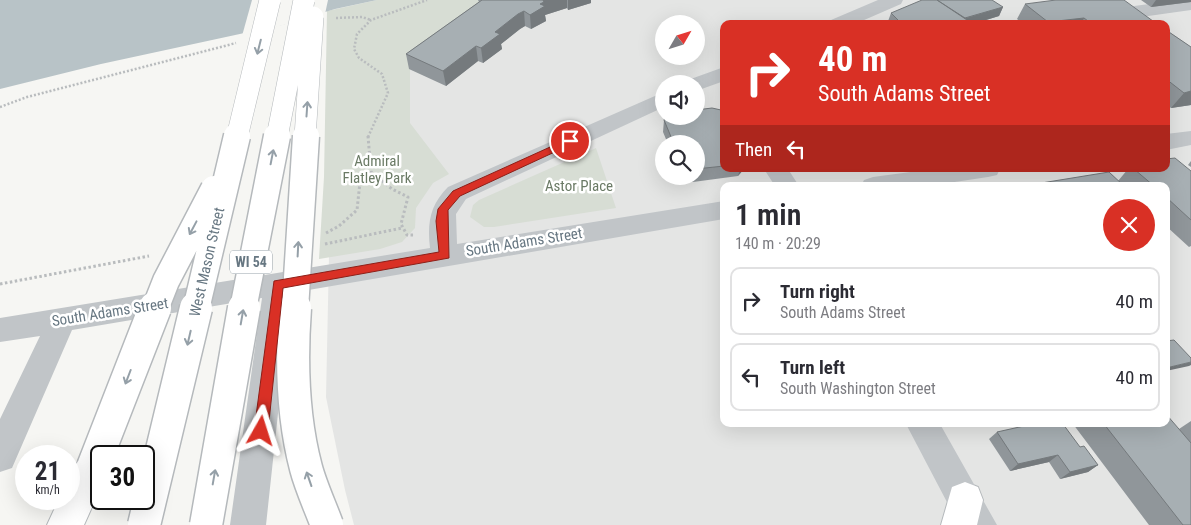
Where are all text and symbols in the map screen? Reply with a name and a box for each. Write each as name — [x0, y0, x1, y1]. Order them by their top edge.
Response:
north arrow — [655, 15, 705, 65]
map controls — [655, 15, 705, 185]
one-way arrow — [253, 39, 263, 55]
text: 40 m — [818, 39, 887, 80]
icon: right — [735, 40, 800, 105]
button: sound — [655, 75, 705, 125]
text: South Adams Street — [818, 81, 991, 106]
one-way arrow — [303, 102, 312, 118]
pin — [549, 120, 591, 162]
icon: arrive — [556, 127, 584, 155]
button: search — [655, 135, 705, 185]
icon: left — [782, 135, 810, 163]
text: Then — [735, 138, 772, 161]
one-way arrow — [267, 149, 277, 165]
park label: Admiral Flatley Park — [342, 152, 412, 187]
park label: Astor Place — [545, 177, 613, 195]
text: 1 min — [735, 197, 801, 232]
button: close — [1103, 199, 1155, 251]
street label: West Mason Street — [186, 206, 228, 318]
one-way arrow — [188, 221, 198, 235]
street label: South Adams Street — [464, 224, 584, 260]
text: 140 m · 20:29 — [735, 234, 821, 253]
one-way arrow — [294, 241, 303, 257]
road number: WI 54 — [230, 250, 272, 274]
text: Turn right — [780, 280, 855, 303]
icon: right — [737, 287, 765, 315]
text: 40 m — [1116, 290, 1153, 313]
street label: South Adams Street — [50, 294, 170, 330]
text: South Adams Street — [780, 303, 906, 322]
one-way arrow — [237, 309, 247, 325]
one-way arrow — [184, 329, 193, 345]
text: Turn left — [780, 356, 845, 379]
icon: left — [737, 363, 765, 391]
text: 40 m — [1116, 366, 1153, 389]
one-way arrow — [123, 369, 132, 384]
text: South Washington Street — [780, 379, 936, 398]
position arrow — [234, 404, 286, 456]
speed limit sign: 30 — [90, 445, 155, 510]
text: 21 — [35, 457, 60, 486]
one-way arrow — [210, 469, 220, 485]
one-way arrow — [304, 472, 314, 488]
text: km/h — [35, 483, 60, 497]

